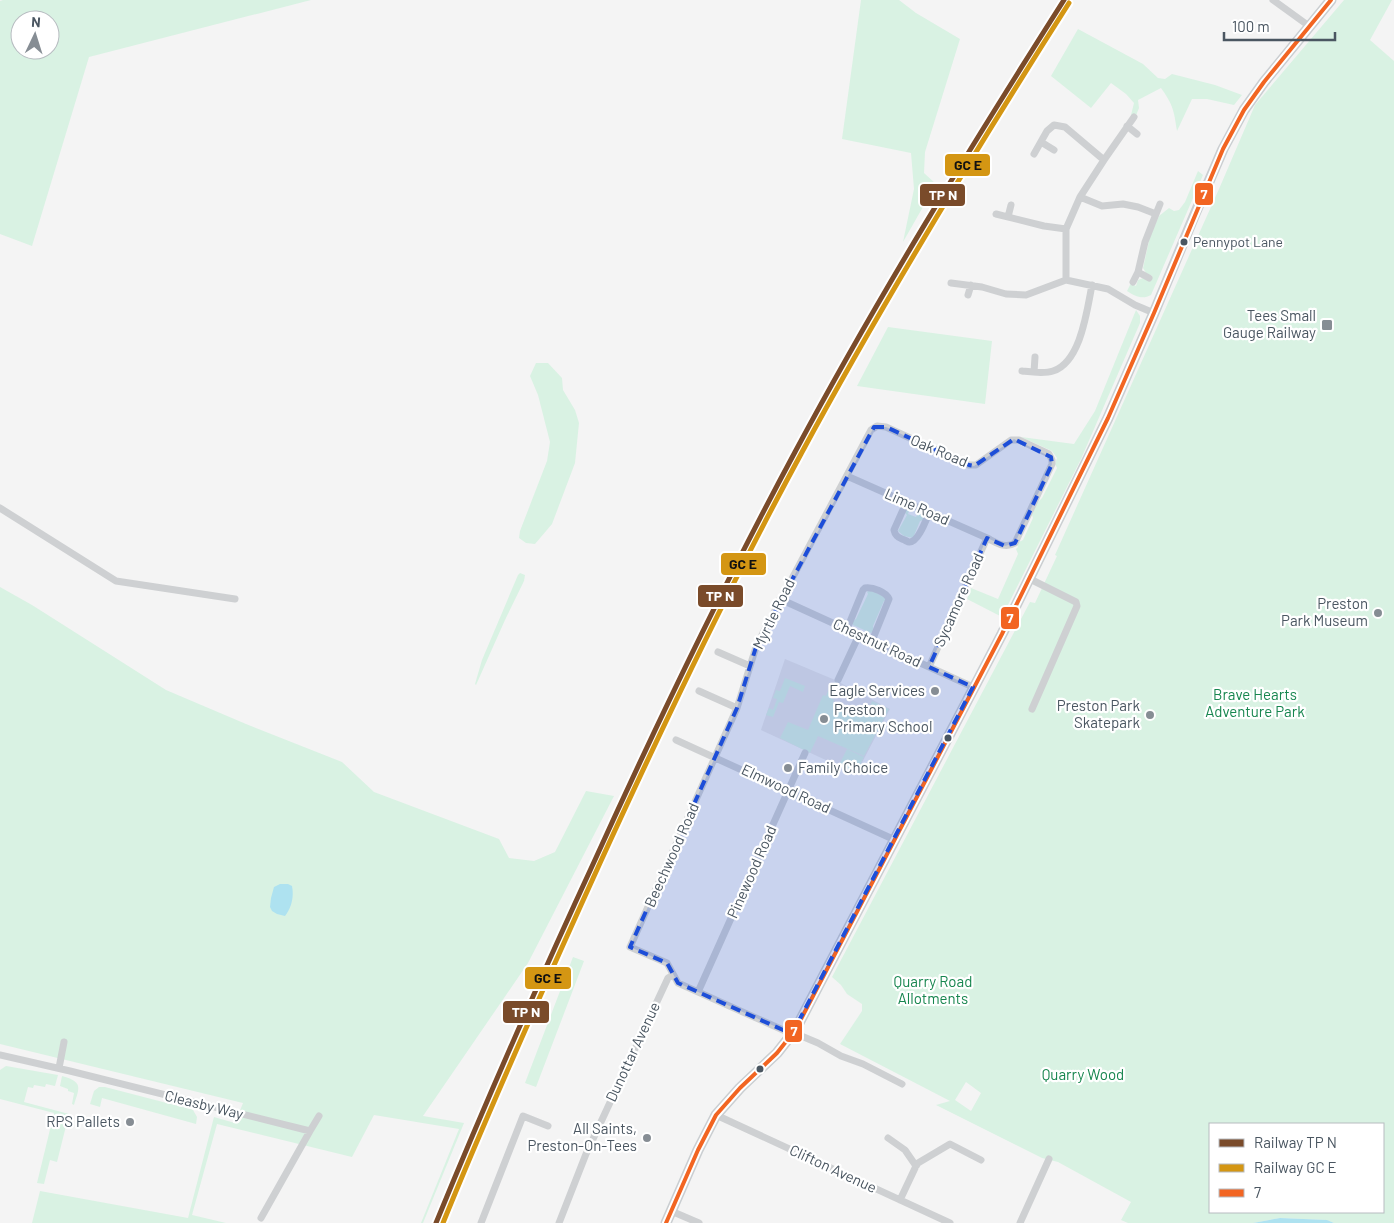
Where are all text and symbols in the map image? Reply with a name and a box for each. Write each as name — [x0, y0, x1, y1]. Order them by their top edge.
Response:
north arrow — [10, 10, 60, 60]
scale bar — [1224, 10, 1335, 42]
text: N — [31, 13, 41, 30]
text: 100 m — [1232, 17, 1270, 35]
line badge: GC E — [944, 153, 991, 177]
text: GC E — [954, 156, 982, 173]
line badge: 7 — [1194, 182, 1214, 206]
line badge: TP N — [919, 183, 966, 207]
text: 7 — [1201, 185, 1208, 202]
text: TP N — [929, 186, 957, 203]
place label: Pennypot Lane — [1193, 233, 1283, 250]
marker: Pennypot Lane — [1179, 237, 1189, 247]
place label: Tees Small Gauge Railway — [1223, 306, 1316, 341]
marker: Tees Small Gauge Railway — [1320, 318, 1334, 332]
street label: Oak Road — [908, 430, 971, 470]
street label: Lime Road — [882, 484, 952, 528]
street label: Sycamore Road — [929, 550, 987, 649]
line badge: GC E — [720, 552, 767, 576]
text: GC E — [729, 555, 757, 572]
street label: Myrtle Road — [748, 575, 798, 652]
line badge: TP N — [697, 584, 744, 608]
text: TP N — [706, 587, 734, 604]
place label: Preston Park Museum — [1281, 594, 1368, 629]
line badge: 7 — [1000, 606, 1020, 630]
marker: Preston Park Museum — [1372, 607, 1384, 619]
text: 7 — [1007, 609, 1014, 626]
street label: Chestnut Road — [830, 614, 924, 670]
place label: Eagle Services — [829, 681, 925, 699]
marker: Eagle Services — [929, 685, 941, 697]
park label: Brave Hearts Adventure Park — [1205, 685, 1305, 720]
place label: Preston Park Skatepark — [1057, 696, 1140, 731]
place label: Preston Primary School — [834, 700, 932, 735]
marker: Preston Park Skatepark — [1144, 709, 1156, 721]
marker: Preston Primary School — [818, 713, 830, 725]
unlabelled marker — [943, 733, 953, 743]
place label: Family Choice — [798, 758, 888, 776]
street label: Elmwood Road — [739, 760, 834, 817]
marker: Family Choice — [782, 762, 794, 774]
street label: Beechwood Road — [640, 800, 702, 910]
street label: Pinewood Road — [723, 822, 780, 921]
line badge: GC E — [524, 966, 572, 990]
text: GC E — [534, 969, 562, 986]
park label: Quarry Road Allotments — [894, 972, 972, 1007]
street label: Dunottar Avenue — [601, 999, 663, 1104]
line badge: TP N — [502, 1000, 550, 1024]
text: TP N — [512, 1003, 540, 1020]
line badge: 7 — [784, 1019, 803, 1043]
text: 7 — [791, 1022, 798, 1039]
unlabelled marker — [755, 1064, 765, 1074]
park label: Quarry Wood — [1042, 1065, 1124, 1083]
street label: Cleasby Way — [163, 1086, 245, 1122]
place label: RPS Pallets — [46, 1112, 120, 1130]
marker: RPS Pallets — [124, 1116, 136, 1128]
place label: All Saints, Preston-On-Tees — [527, 1119, 637, 1154]
legend — [1209, 1123, 1384, 1213]
marker: All Saints, Preston-On-Tees — [641, 1132, 653, 1144]
text: Railway TP N — [1254, 1133, 1337, 1151]
street label: Clifton Avenue — [787, 1140, 880, 1196]
text: Railway GC E — [1254, 1158, 1337, 1176]
text: 7 — [1254, 1183, 1261, 1201]

